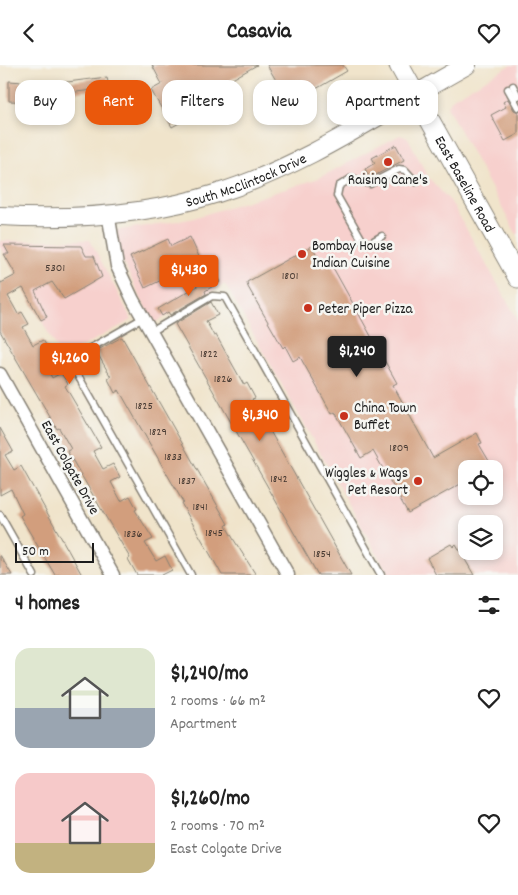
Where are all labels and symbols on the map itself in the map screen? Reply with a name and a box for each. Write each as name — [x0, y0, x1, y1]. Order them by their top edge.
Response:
street label: East Baseline Road — [428, 132, 499, 237]
street label: South McClintock Drive — [184, 148, 311, 215]
marker: Raising Cane's — [382, 156, 394, 168]
place label: Raising Cane's — [348, 170, 428, 192]
place label: Bombay House Indian Cuisine — [312, 236, 393, 275]
marker: Bombay House Indian Cuisine — [296, 248, 308, 260]
pin: $1,430 — [148, 255, 230, 297]
house number: 5301 — [45, 260, 65, 277]
house number: 1801 — [282, 268, 298, 285]
place label: Peter Piper Pizza — [318, 299, 414, 321]
marker: Peter Piper Pizza — [302, 302, 314, 314]
pin: $1,240 — [316, 335, 398, 378]
pin: $1,260 — [29, 343, 111, 385]
house number: 1822 — [200, 346, 218, 363]
house number: 1826 — [214, 371, 232, 388]
house number: 1825 — [135, 398, 153, 415]
place label: China Town Buffet — [354, 398, 416, 437]
pin: $1,340 — [219, 399, 301, 442]
marker: China Town Buffet — [338, 410, 350, 422]
street label: East Colgate Drive — [34, 417, 104, 520]
house number: 1829 — [149, 424, 167, 441]
house number: 1809 — [389, 440, 409, 457]
house number: 1833 — [164, 449, 182, 466]
place label: Wiggles & Wags Pet Resort — [325, 463, 408, 502]
house number: 1842 — [270, 471, 288, 488]
house number: 1837 — [178, 473, 196, 490]
marker: Wiggles & Wags Pet Resort — [412, 475, 424, 487]
house number: 1841 — [192, 499, 208, 516]
house number: 1845 — [205, 525, 223, 542]
house number: 1836 — [124, 526, 142, 543]
scale bar — [15, 540, 94, 563]
house number: 1854 — [313, 546, 331, 563]

